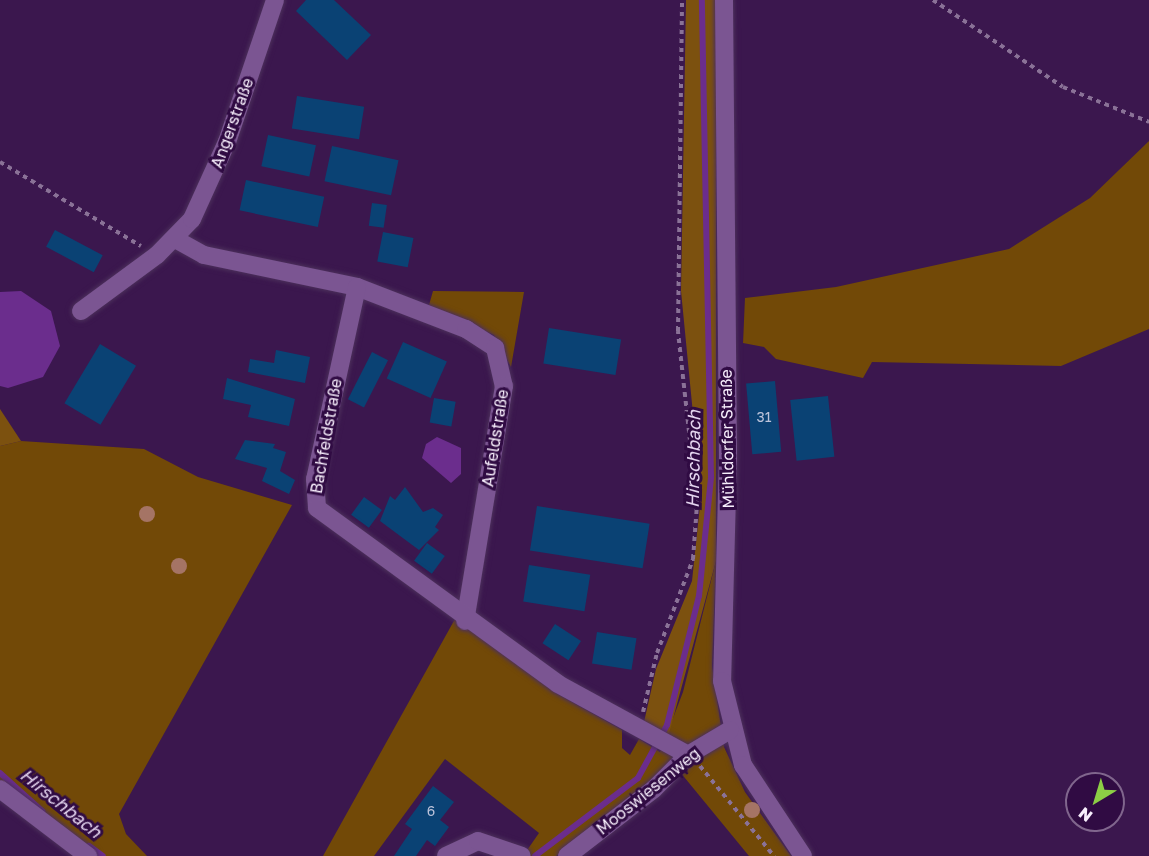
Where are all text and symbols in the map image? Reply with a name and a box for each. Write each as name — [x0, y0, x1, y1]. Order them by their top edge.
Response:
street label: Angerstraße — [207, 75, 257, 171]
street label: Mühldorfer Straße — [716, 369, 738, 509]
street label: Bachfeldstraße — [306, 377, 346, 495]
street label: Aufeldstraße — [478, 388, 512, 488]
house number: 31 — [757, 409, 771, 425]
water label: Hirschbach — [681, 410, 705, 508]
street label: Mooswiesenweg — [592, 743, 704, 839]
water label: Hirschbach — [16, 764, 106, 842]
north arrow — [1065, 772, 1125, 832]
house number: 6 — [427, 803, 435, 819]
text: N — [1074, 803, 1096, 826]

